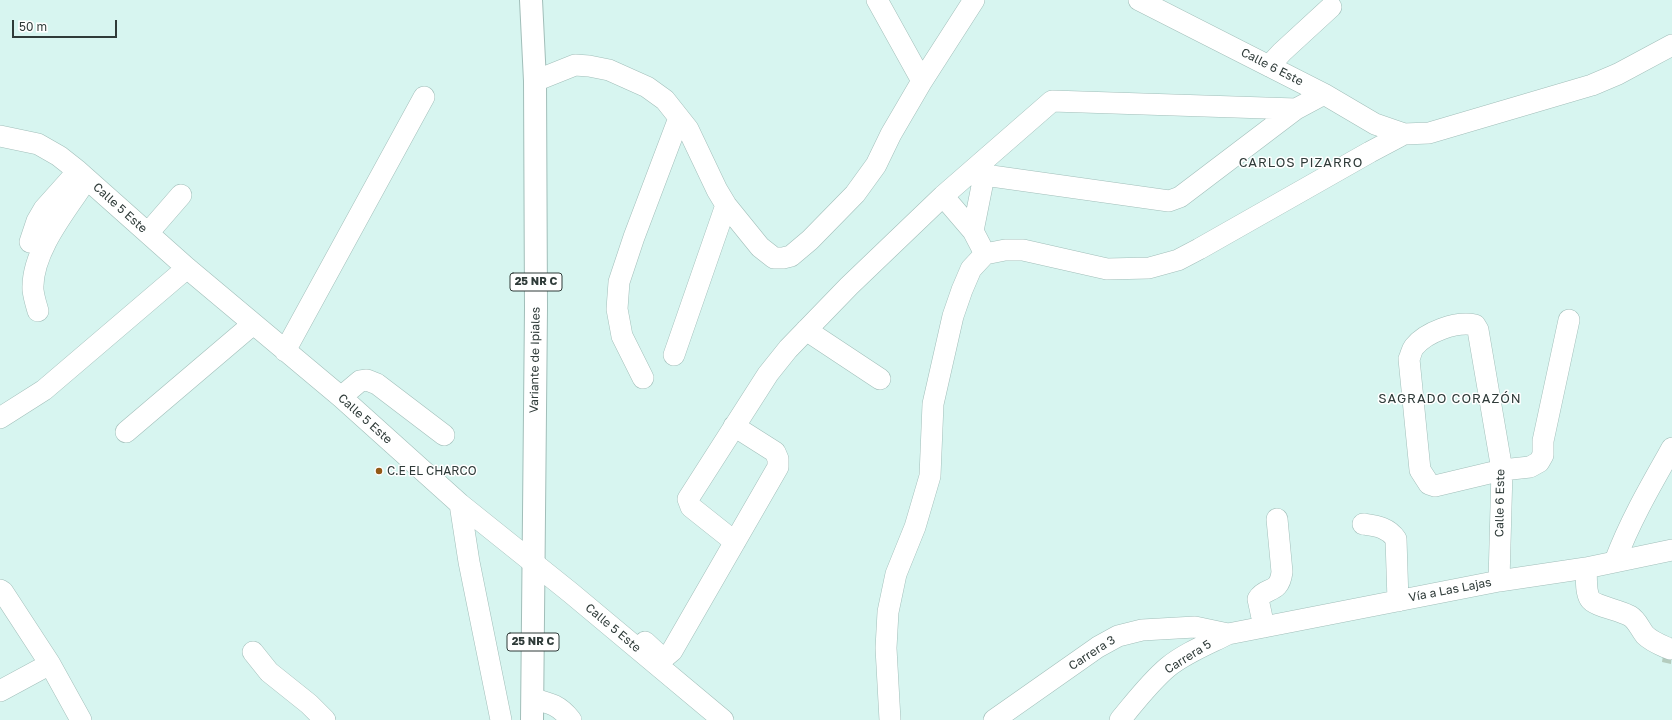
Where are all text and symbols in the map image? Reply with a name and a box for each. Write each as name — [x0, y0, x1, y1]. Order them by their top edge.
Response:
scale bar — [14, 12, 119, 38]
text: 50 m — [19, 19, 47, 34]
street label: Calle 6 Este — [1238, 45, 1306, 89]
district label: CARLOS PIZARRO — [1239, 155, 1363, 171]
street label: Calle 5 Este — [90, 180, 150, 236]
road number: 25 NR C — [510, 273, 562, 291]
street label: Variante de Ipiales — [527, 307, 543, 413]
street label: Calle 5 Este — [335, 391, 395, 447]
district label: SAGRADO CORAZÓN — [1378, 391, 1522, 407]
place label: C.E EL CHARCO — [387, 464, 477, 478]
marker: C.E EL CHARCO — [374, 466, 384, 476]
street label: Calle 6 Este — [1492, 469, 1508, 537]
street label: Vía a Las Lajas — [1407, 575, 1493, 605]
street label: Calle 5 Este — [582, 601, 644, 655]
road number: 25 NR C — [507, 633, 559, 651]
street label: Carrera 3 — [1066, 633, 1118, 673]
street label: Carrera 5 — [1162, 637, 1214, 677]

